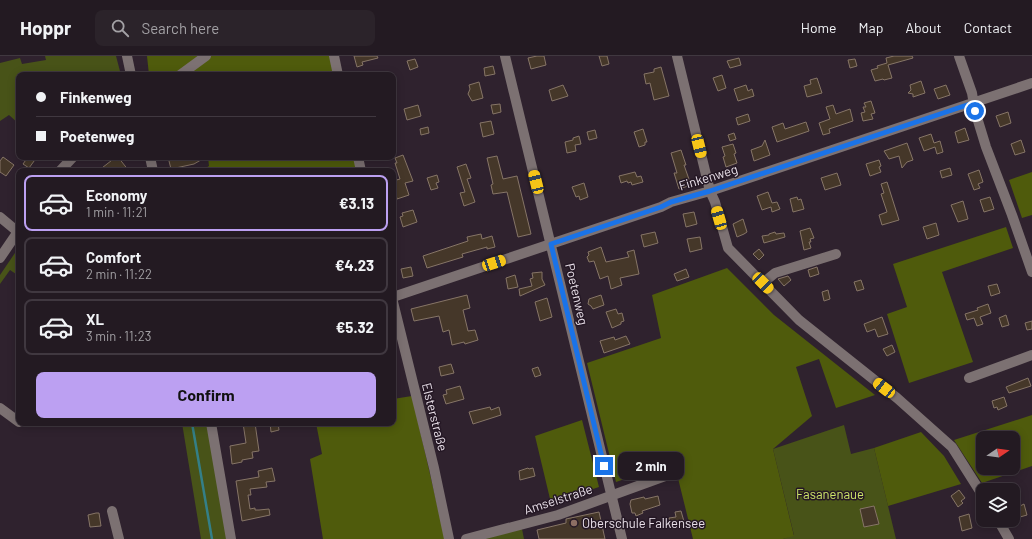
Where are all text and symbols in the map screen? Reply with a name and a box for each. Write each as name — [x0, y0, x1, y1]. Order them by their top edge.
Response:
search box — [95, 10, 375, 46]
text: Hoppr — [20, 16, 71, 39]
icon: search — [109, 17, 131, 39]
text: Search here — [141, 19, 219, 37]
text: Home — [801, 19, 837, 36]
text: Map — [859, 19, 883, 36]
text: About — [905, 19, 942, 36]
text: Contact — [964, 19, 1012, 36]
text: Finkenweg — [60, 88, 132, 106]
route start — [966, 102, 984, 120]
text: Poetenweg — [60, 127, 134, 145]
car — [690, 133, 708, 159]
street label: Finkenweg — [677, 160, 739, 194]
car — [527, 169, 545, 195]
icon: car — [38, 185, 74, 221]
text: Economy — [86, 186, 147, 204]
text: €3.13 — [339, 194, 374, 212]
text: 1 min · 11:21 — [86, 204, 147, 220]
car — [710, 205, 728, 231]
icon: car — [38, 247, 74, 283]
text: Comfort — [86, 248, 141, 266]
car — [481, 254, 507, 272]
text: €4.23 — [335, 256, 374, 274]
street label: Poetenweg — [562, 262, 592, 326]
text: 2 min · 11:22 — [86, 266, 152, 282]
car — [750, 270, 776, 296]
icon: car — [38, 309, 74, 345]
text: XL — [86, 310, 104, 328]
text: €5.32 — [336, 318, 374, 336]
text: 3 min · 11:23 — [86, 328, 151, 344]
button: Confirm — [36, 372, 376, 418]
car — [871, 376, 897, 400]
street label: Elsterstraße — [419, 381, 451, 453]
north arrow — [976, 431, 1020, 475]
map controls — [976, 431, 1020, 527]
callout: 2 min — [618, 452, 684, 480]
route end — [595, 457, 613, 475]
text: 2 min — [635, 458, 667, 474]
street label: Amselstraße — [522, 480, 594, 518]
button: layers — [976, 483, 1020, 527]
park label: Fasanenaue — [796, 486, 864, 502]
place label: Oberschule Falkensee — [582, 515, 705, 531]
marker: Oberschule Falkensee — [569, 518, 579, 528]

